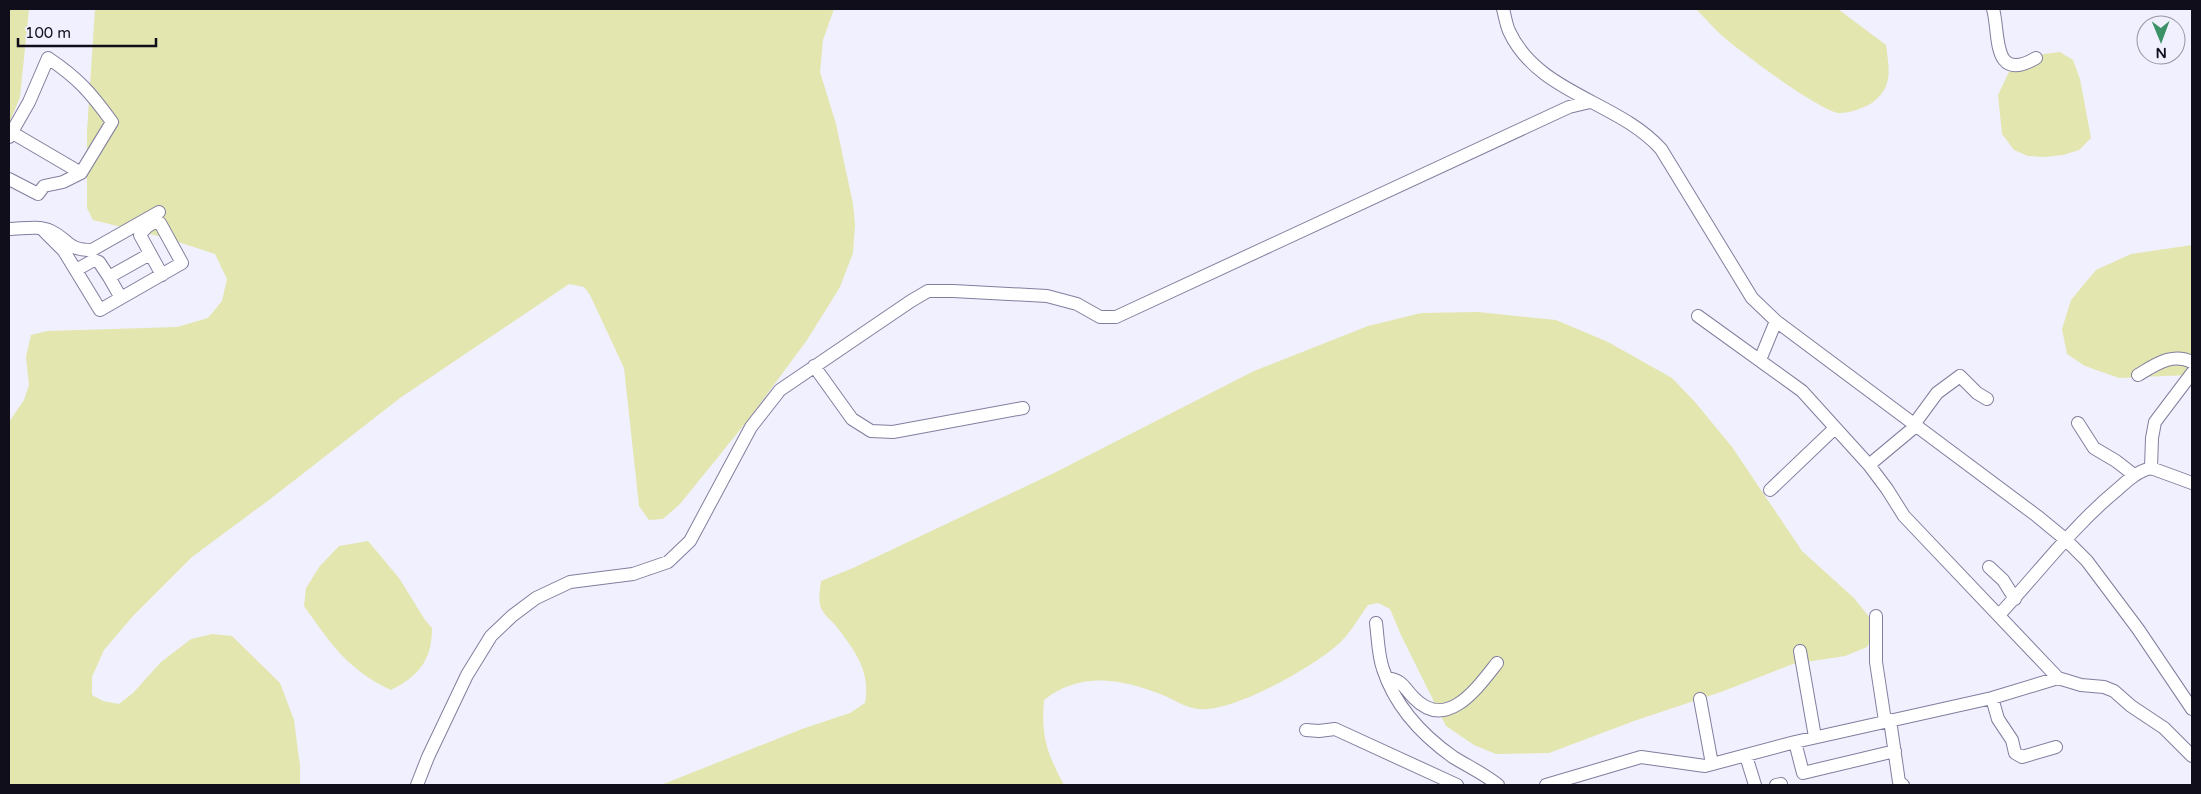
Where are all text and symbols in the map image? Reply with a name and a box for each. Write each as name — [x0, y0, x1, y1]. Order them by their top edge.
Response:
scale bar — [18, 15, 155, 47]
north arrow — [2136, 15, 2186, 65]
text: 100 m — [25, 24, 71, 42]
text: N — [2155, 44, 2167, 61]

